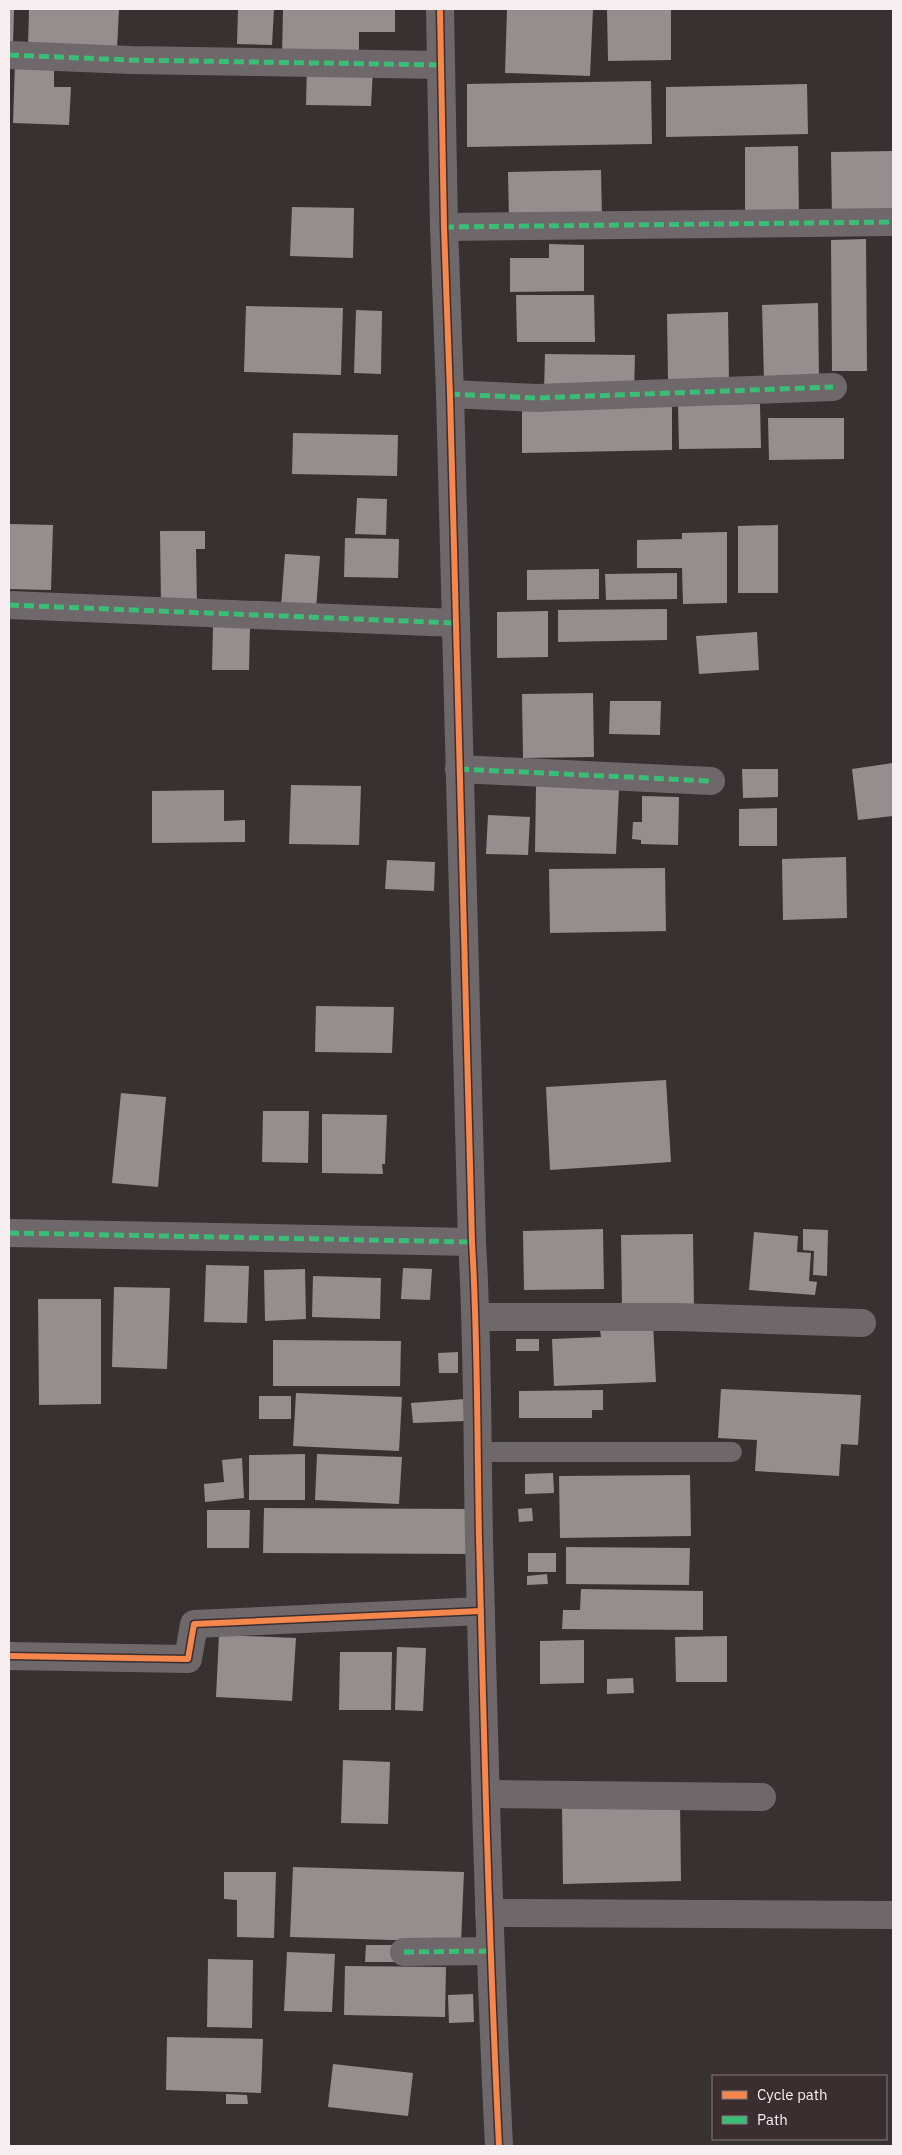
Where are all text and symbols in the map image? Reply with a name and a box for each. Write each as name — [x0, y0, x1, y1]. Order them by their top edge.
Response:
legend — [712, 2075, 887, 2140]
text: Cycle path — [757, 2085, 828, 2104]
text: Path — [757, 2110, 788, 2129]

